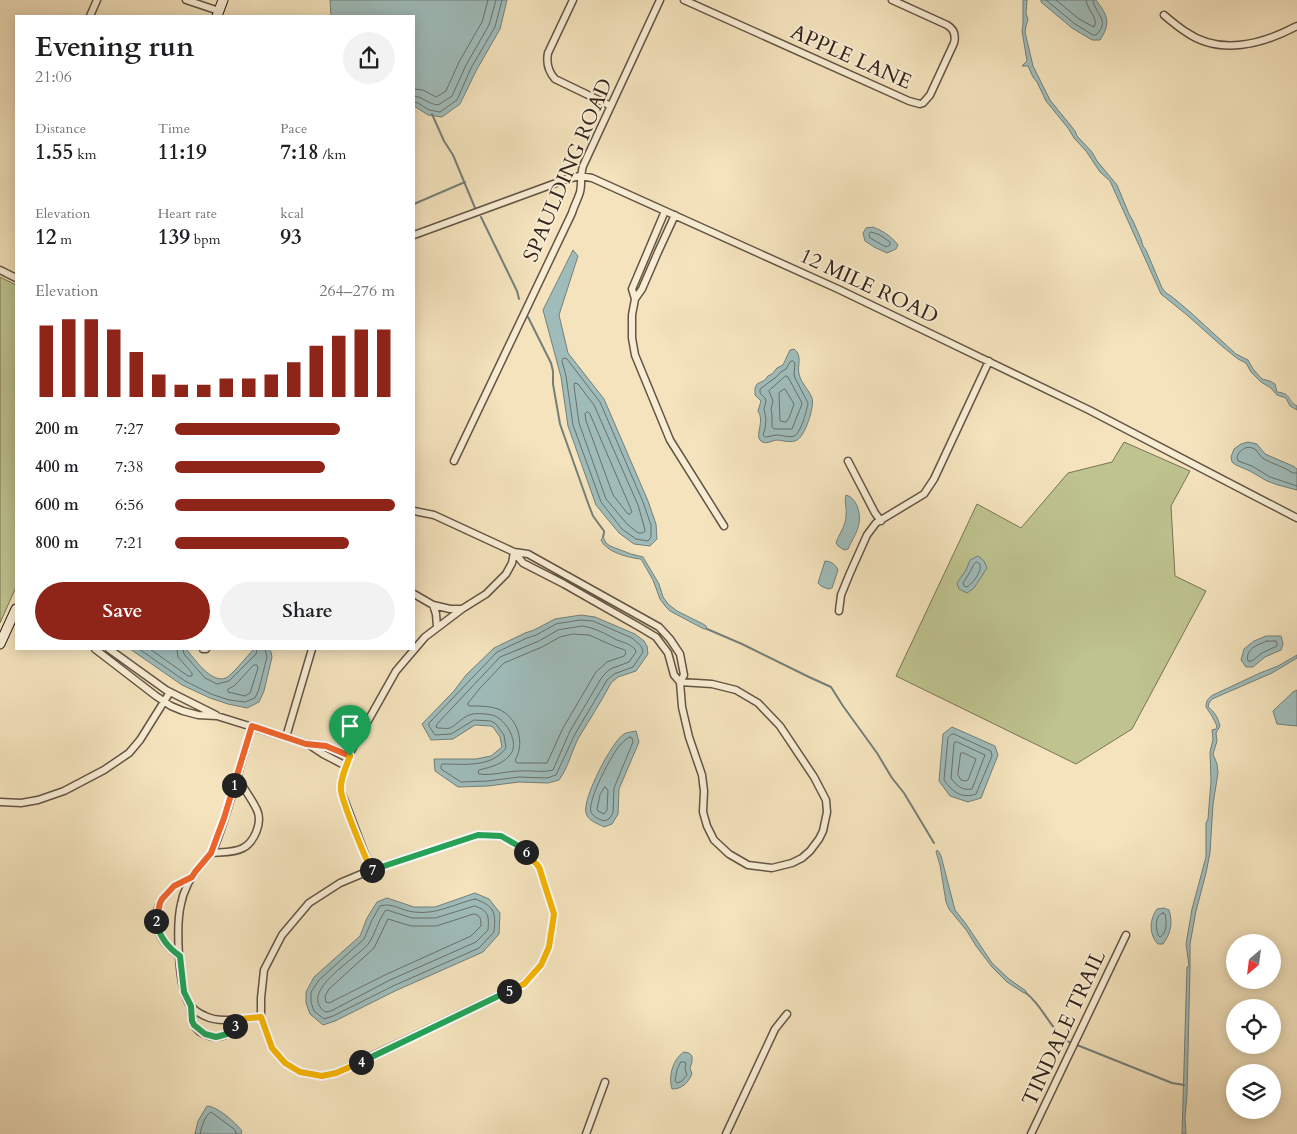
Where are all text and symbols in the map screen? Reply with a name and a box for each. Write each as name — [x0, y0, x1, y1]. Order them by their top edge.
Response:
street label: APPLE LANE — [786, 17, 916, 97]
text: Evening run — [35, 28, 194, 66]
button: share — [343, 32, 395, 84]
text: 21:06 — [35, 66, 72, 88]
street label: SPAULDING ROAD — [516, 74, 620, 266]
text: Distance — [35, 119, 86, 138]
text: Time — [158, 119, 190, 138]
text: Pace — [280, 119, 307, 138]
text: 1.55 — [35, 138, 73, 167]
text: 11:19 — [158, 138, 207, 167]
text: 7:18 — [280, 138, 319, 167]
text: km — [73, 145, 96, 164]
text: /km — [319, 145, 346, 164]
text: Elevation — [35, 204, 91, 223]
text: Heart rate — [158, 204, 217, 223]
text: kcal — [280, 204, 304, 223]
text: 12 — [35, 223, 57, 252]
text: 139 — [158, 223, 190, 252]
text: 93 — [280, 223, 302, 252]
text: m — [57, 230, 72, 249]
text: bpm — [190, 230, 221, 249]
street label: 12 MILE ROAD — [795, 241, 943, 331]
text: Elevation — [35, 280, 99, 302]
text: 264–276 m — [319, 280, 395, 302]
text: 200 m — [35, 418, 79, 440]
text: 7:27 — [115, 418, 144, 440]
text: 400 m — [35, 456, 79, 478]
text: 7:38 — [115, 456, 144, 478]
text: 600 m — [35, 494, 79, 516]
text: 6:56 — [115, 494, 144, 516]
text: 800 m — [35, 532, 79, 554]
text: 7:21 — [115, 532, 144, 554]
button: Save — [35, 582, 210, 640]
button: Share — [220, 582, 395, 640]
pin — [329, 705, 371, 756]
icon: arrive — [336, 712, 364, 740]
pin: 1 — [222, 772, 246, 798]
text: 1 — [231, 776, 238, 795]
pin: 6 — [514, 840, 538, 864]
text: 6 — [523, 843, 530, 862]
pin: 7 — [360, 858, 384, 882]
text: 7 — [369, 861, 376, 880]
pin: 2 — [144, 908, 168, 934]
text: 2 — [153, 912, 160, 931]
north arrow — [1226, 934, 1281, 989]
map controls — [1226, 934, 1281, 1119]
street label: TINDALE TRAIL — [1015, 945, 1113, 1111]
pin: 5 — [496, 978, 522, 1004]
text: 5 — [506, 982, 513, 1001]
button: locate — [1226, 999, 1281, 1054]
pin: 3 — [222, 1014, 248, 1038]
text: 3 — [232, 1017, 239, 1036]
pin: 4 — [348, 1050, 374, 1074]
text: 4 — [358, 1053, 365, 1072]
button: layers — [1226, 1064, 1281, 1119]

